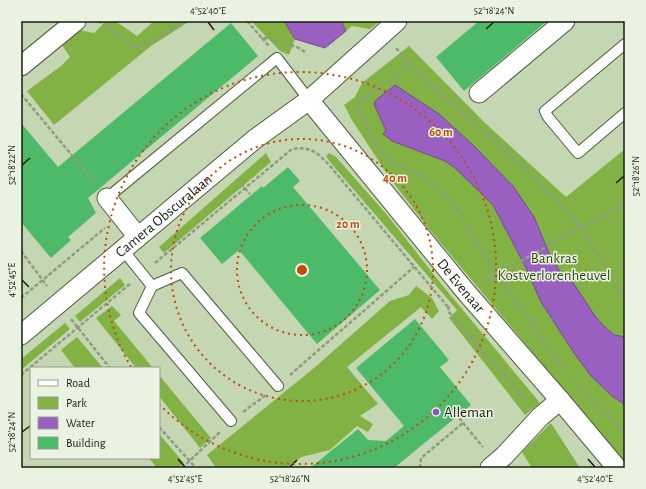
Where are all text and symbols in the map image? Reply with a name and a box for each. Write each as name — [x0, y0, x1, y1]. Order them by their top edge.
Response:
text: 4°52'40"E — [190, 6, 226, 16]
text: 52°18'24"N — [474, 6, 514, 16]
text: 60 m — [429, 126, 453, 138]
text: 52°18'22"N — [7, 145, 17, 185]
text: 52°18'26"N — [631, 156, 641, 196]
street label: Camera Obscuralaan — [113, 171, 215, 260]
text: 40 m — [383, 172, 407, 184]
text: 20 m — [336, 218, 360, 230]
park label: Bankras Kostverlorenheuvel — [498, 251, 610, 283]
street label: De Evenaar — [434, 256, 488, 316]
text: 4°52'45"E — [7, 262, 17, 297]
centre of rings — [295, 263, 309, 277]
legend — [30, 367, 160, 459]
text: Road — [66, 377, 90, 389]
text: Park — [66, 397, 87, 409]
place label: Alleman — [444, 405, 494, 420]
marker: Alleman — [431, 407, 441, 417]
text: 52°18'24"N — [7, 412, 17, 452]
text: Water — [66, 417, 95, 429]
text: Building — [66, 437, 106, 449]
text: 4°52'45"E — [168, 474, 203, 484]
text: 52°18'26"N — [270, 474, 310, 484]
text: 4°52'40"E — [577, 474, 613, 484]

